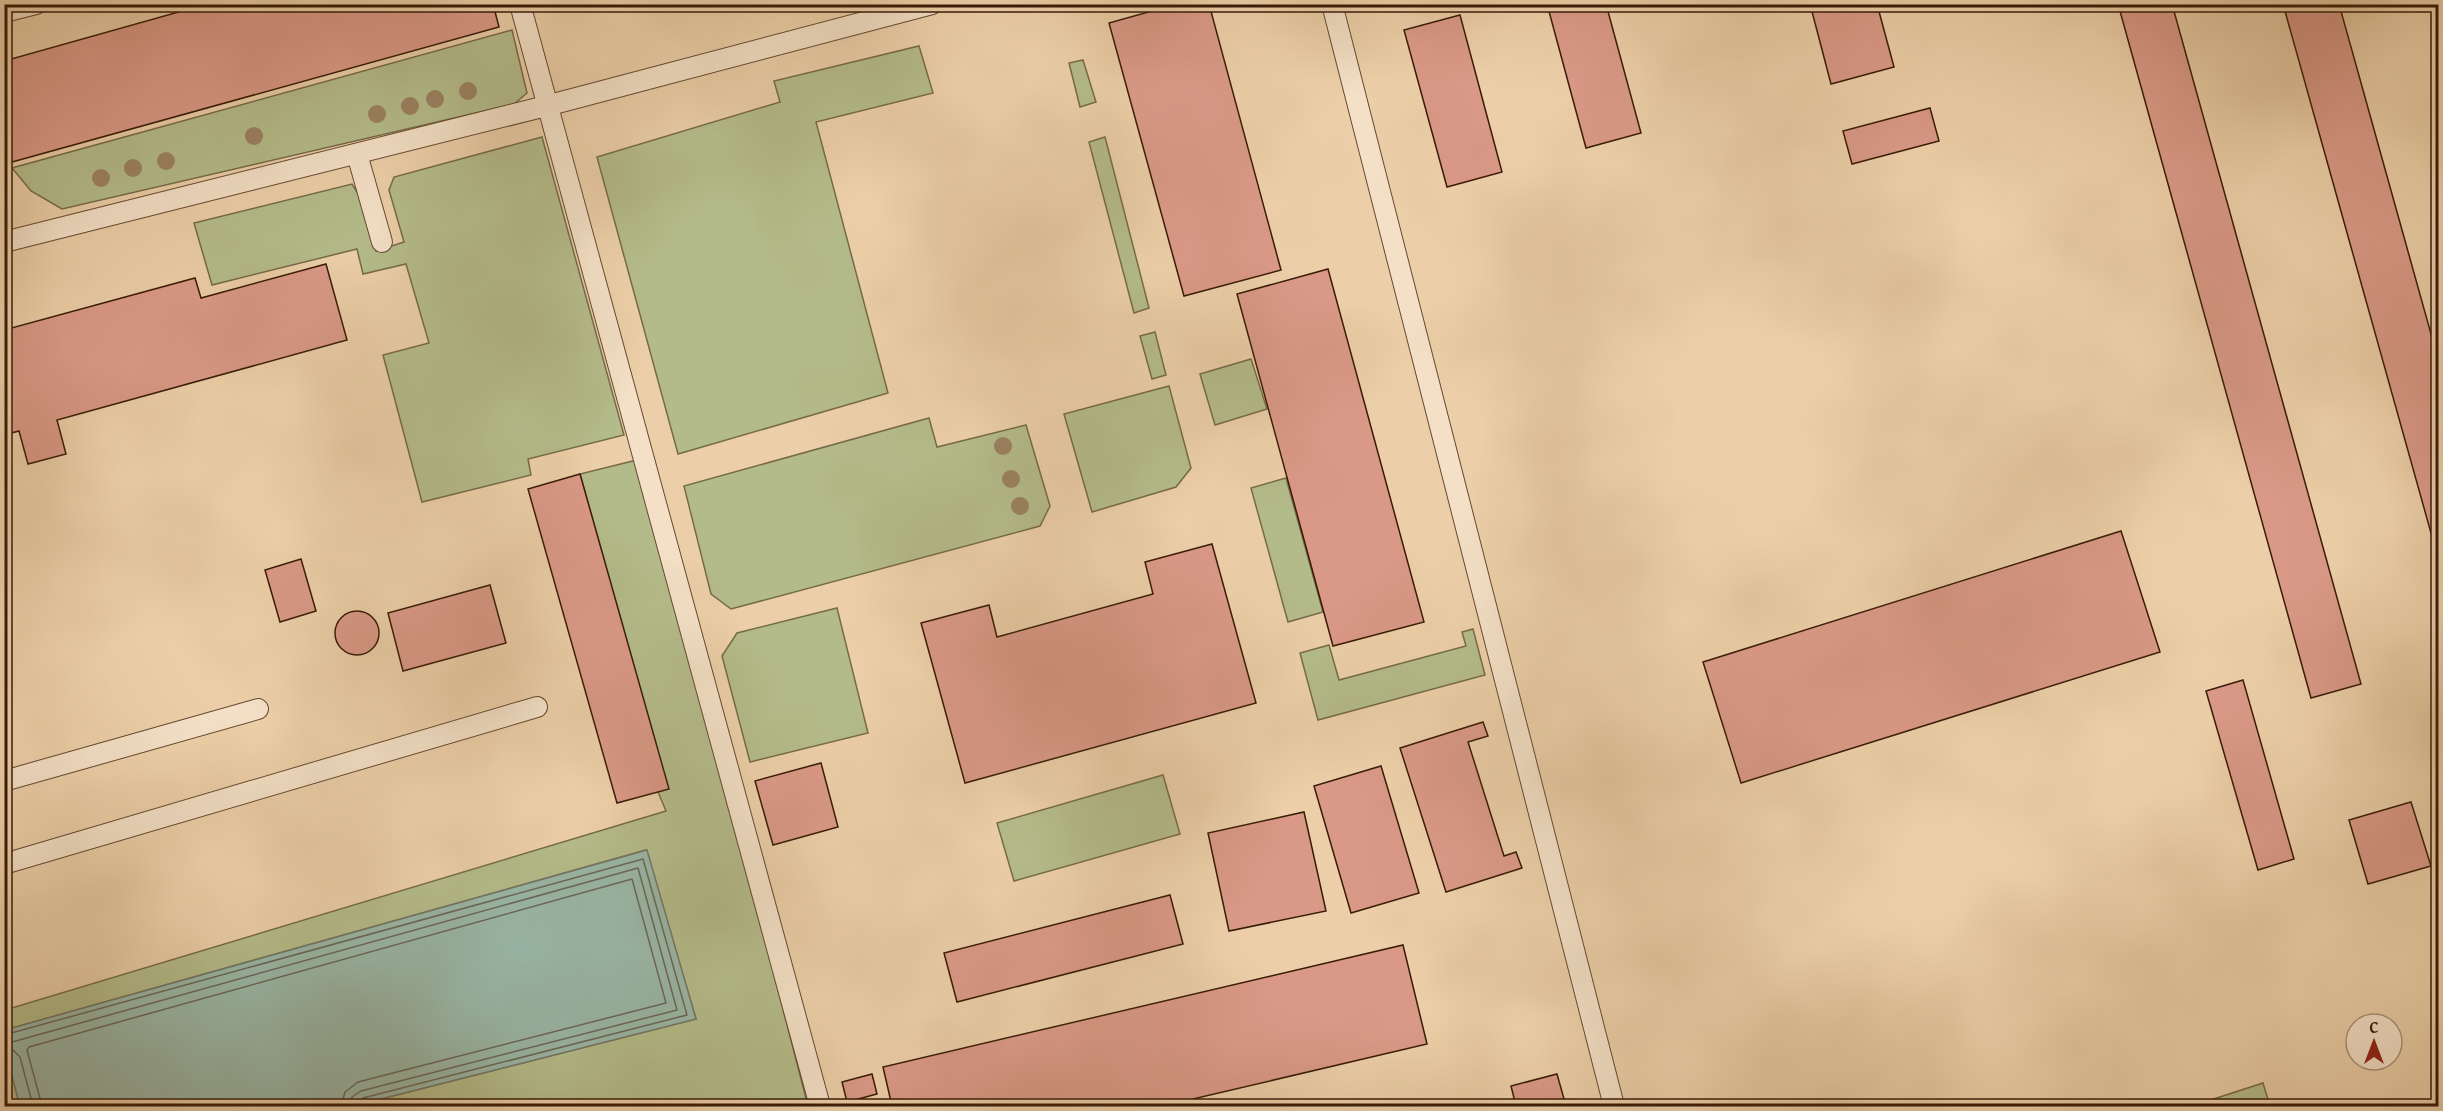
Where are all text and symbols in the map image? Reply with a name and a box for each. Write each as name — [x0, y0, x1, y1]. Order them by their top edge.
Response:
north arrow — [2344, 1012, 2404, 1072]
text: С — [2369, 1015, 2379, 1039]

